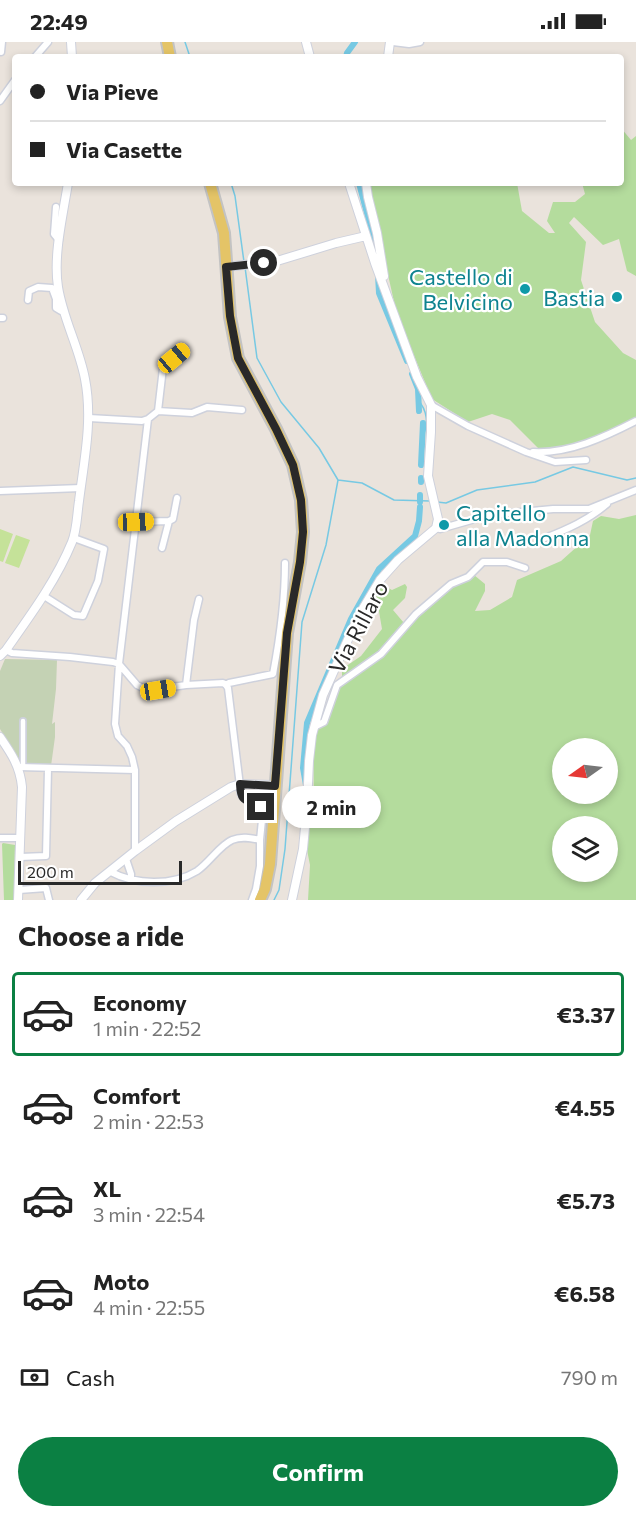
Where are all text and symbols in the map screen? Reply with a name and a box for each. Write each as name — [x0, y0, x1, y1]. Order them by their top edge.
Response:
text: 22:49 — [30, 8, 88, 35]
text: Via Pieve — [66, 78, 158, 105]
text: Via Casette — [66, 136, 182, 163]
route start — [250, 249, 277, 276]
place label: Castello di Belvicino — [409, 263, 513, 315]
marker: Castello di Belvicino — [518, 282, 532, 296]
place label: Bastia — [543, 284, 605, 311]
marker: Bastia — [610, 290, 624, 304]
car — [154, 340, 194, 376]
place label: Capitello alla Madonna — [456, 499, 589, 551]
car — [118, 512, 154, 532]
marker: Capitello alla Madonna — [437, 518, 451, 532]
street label: Via Rillaro — [322, 576, 394, 678]
car — [139, 678, 177, 702]
north arrow — [552, 738, 618, 804]
map controls — [552, 738, 618, 882]
callout: 2 min — [282, 786, 381, 828]
route end — [247, 793, 274, 820]
text: 2 min — [307, 795, 356, 819]
button: layers — [552, 816, 618, 882]
scale bar — [18, 858, 182, 886]
text: 200 m — [27, 862, 74, 881]
text: Choose a ride — [18, 919, 184, 952]
icon: car — [21, 987, 75, 1041]
text: Economy — [93, 989, 187, 1016]
text: €3.37 — [556, 1001, 615, 1028]
text: 1 min · 22:52 — [93, 1016, 201, 1040]
icon: car — [21, 1080, 75, 1134]
text: Comfort — [93, 1082, 181, 1109]
text: €4.55 — [555, 1094, 615, 1121]
text: 2 min · 22:53 — [93, 1109, 204, 1133]
icon: car — [21, 1173, 75, 1227]
text: XL — [93, 1175, 121, 1202]
text: €5.73 — [556, 1187, 615, 1214]
text: 3 min · 22:54 — [93, 1202, 205, 1226]
icon: car — [21, 1266, 75, 1320]
text: Moto — [93, 1268, 149, 1295]
text: €6.58 — [554, 1280, 615, 1307]
text: 4 min · 22:55 — [93, 1295, 205, 1319]
icon: cash — [18, 1361, 51, 1394]
text: Cash — [66, 1364, 115, 1391]
text: 790 m — [561, 1365, 618, 1389]
button: Confirm — [18, 1437, 618, 1506]

